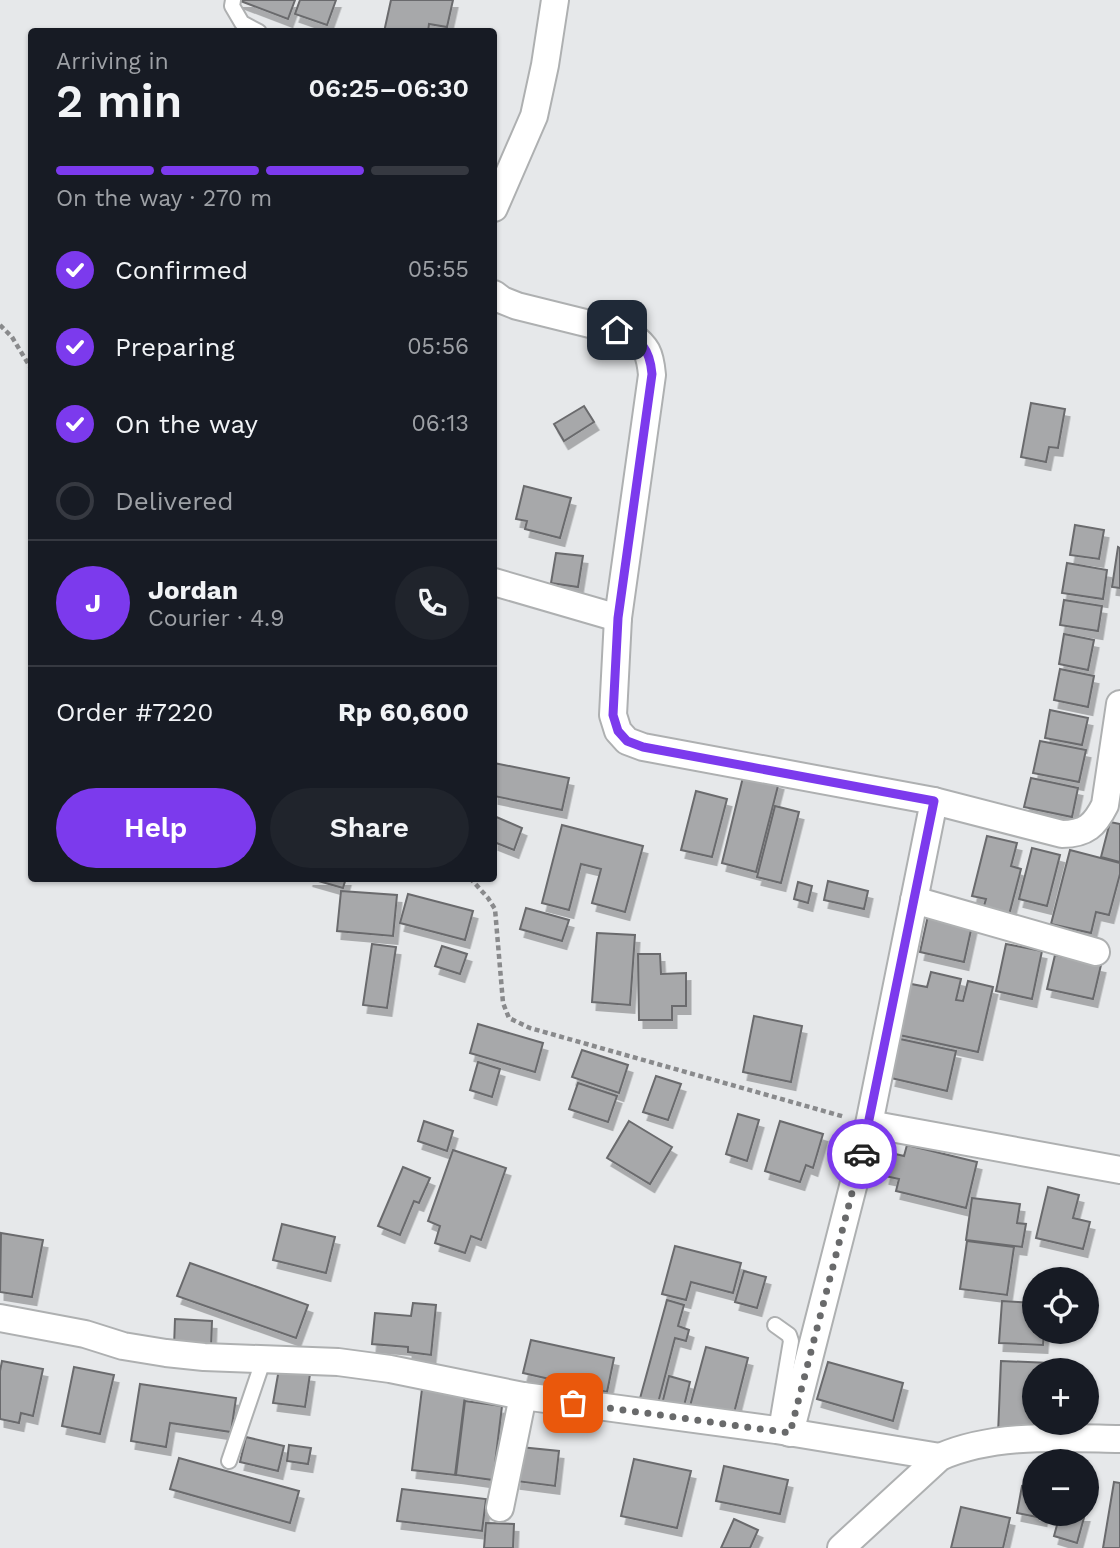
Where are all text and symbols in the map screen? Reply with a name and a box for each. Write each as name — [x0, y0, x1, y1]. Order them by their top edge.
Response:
text: Arriving in — [56, 48, 169, 75]
text: 06:25–06:30 — [308, 73, 469, 103]
text: 2 min — [56, 74, 182, 128]
text: On the way · 270 m — [56, 185, 272, 212]
icon: check — [56, 251, 94, 289]
text: Confirmed — [115, 255, 248, 285]
text: 05:55 — [408, 256, 469, 283]
pin — [587, 300, 647, 360]
icon: home — [598, 311, 636, 349]
icon: check — [56, 328, 94, 366]
text: Preparing — [115, 332, 235, 362]
text: 05:56 — [407, 333, 469, 360]
icon: check — [56, 405, 94, 443]
text: On the way — [115, 409, 258, 439]
text: 06:13 — [412, 410, 469, 437]
text: Delivered — [115, 486, 234, 516]
button: phone — [395, 566, 469, 640]
text: Jordan — [148, 575, 238, 605]
text: J — [85, 588, 101, 618]
text: Courier · 4.9 — [148, 605, 284, 632]
text: Order #7220 — [56, 697, 213, 727]
text: Rp 60,600 — [338, 697, 469, 727]
button: Help — [56, 788, 256, 868]
button: Share — [270, 788, 469, 868]
courier — [827, 1119, 897, 1189]
icon: car — [843, 1135, 881, 1173]
map controls — [1022, 1267, 1099, 1526]
button: locate — [1022, 1267, 1099, 1344]
button: + — [1022, 1358, 1099, 1435]
pin — [543, 1373, 603, 1433]
icon: bag — [554, 1384, 592, 1422]
button: − — [1022, 1449, 1099, 1526]

